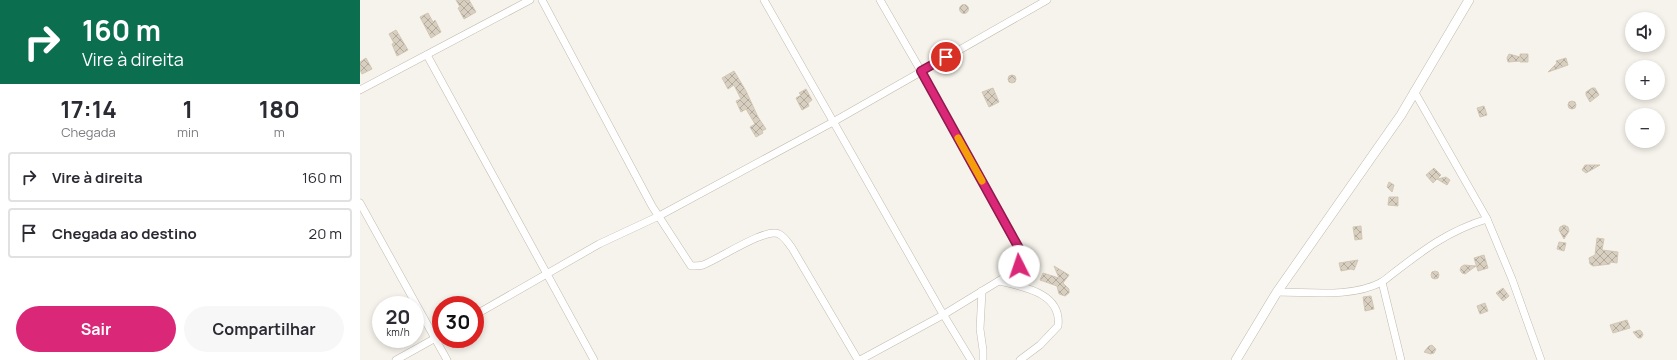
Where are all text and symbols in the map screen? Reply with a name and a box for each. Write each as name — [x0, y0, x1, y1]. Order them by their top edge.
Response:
text: 160 m — [82, 11, 161, 49]
map controls — [1625, 12, 1665, 148]
button: sound — [1625, 12, 1665, 52]
icon: right — [16, 16, 68, 68]
pin — [929, 40, 963, 74]
icon: arrive — [935, 46, 957, 68]
text: Vire à direita — [82, 47, 184, 71]
button: + — [1625, 60, 1665, 100]
text: 17:14 — [60, 92, 117, 125]
text: 1 — [183, 92, 193, 125]
text: 180 — [259, 92, 300, 125]
button: − — [1625, 108, 1665, 148]
text: Chegada — [61, 123, 116, 141]
text: min — [177, 123, 199, 141]
text: m — [274, 123, 285, 141]
icon: right — [18, 166, 40, 188]
text: Vire à direita — [52, 167, 143, 188]
text: 160 m — [302, 167, 342, 188]
icon: arrive — [18, 222, 40, 244]
text: Chegada ao destino — [52, 223, 197, 244]
text: 20 m — [309, 223, 342, 244]
position arrow — [998, 245, 1040, 287]
speed limit sign: 30 — [432, 296, 484, 348]
text: 20 — [385, 303, 411, 330]
button: Sair — [16, 306, 176, 352]
button: Compartilhar — [184, 306, 344, 352]
text: km/h — [386, 325, 410, 339]

